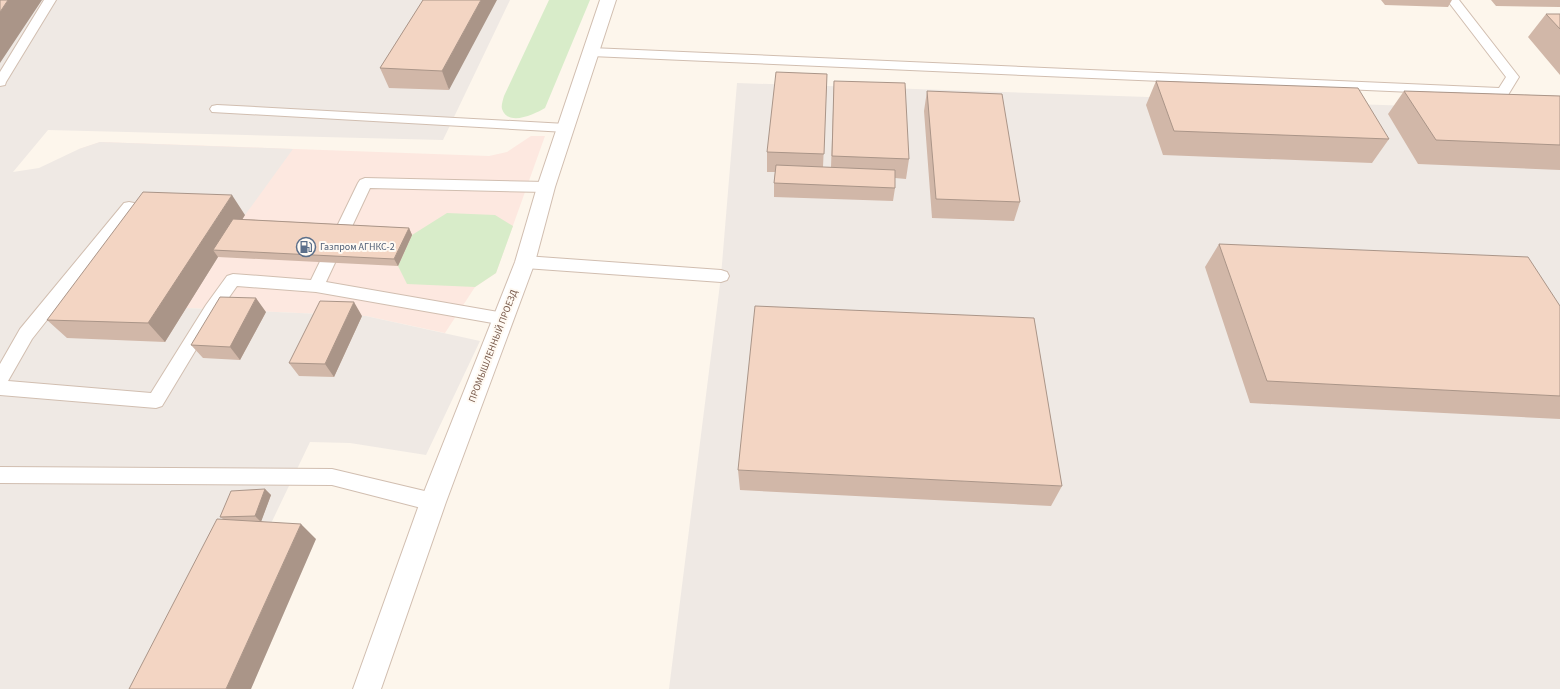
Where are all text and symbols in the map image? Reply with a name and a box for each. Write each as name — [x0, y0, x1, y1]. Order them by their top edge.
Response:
fuel station icon: Газпром АГНКС-2 — [295, 236, 317, 258]
place label: Газпром АГНКС-2 — [320, 240, 395, 254]
street label: ПРОМЫШЛЕННЫЙ ПРОЕЗД — [465, 287, 521, 404]

